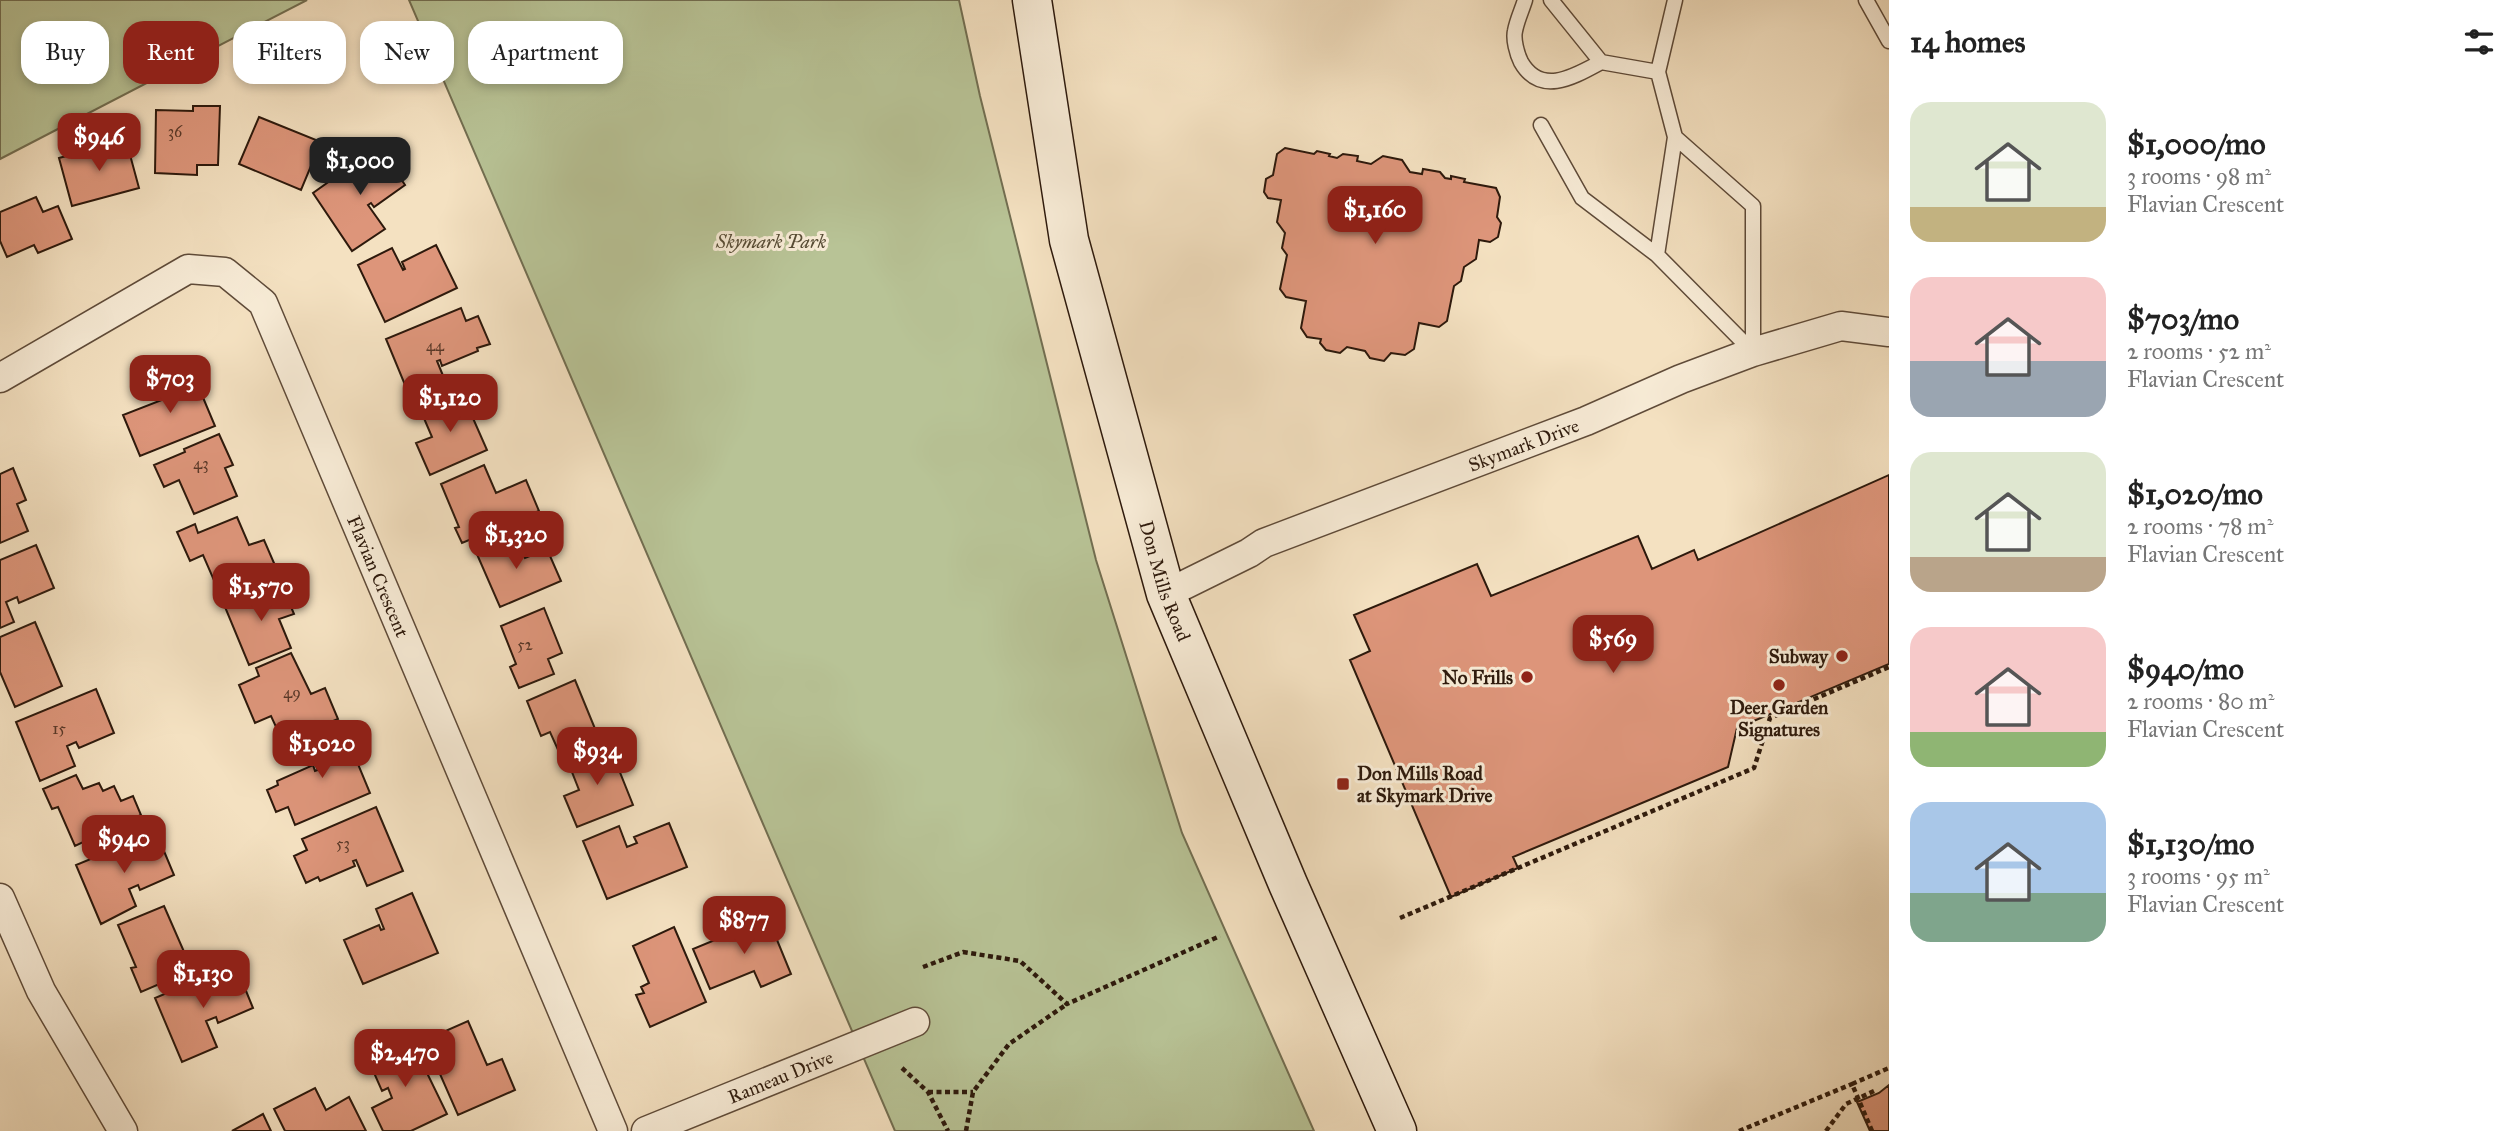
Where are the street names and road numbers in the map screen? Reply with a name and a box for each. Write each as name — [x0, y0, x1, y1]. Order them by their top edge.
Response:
street label: Skymark Drive — [1465, 413, 1582, 476]
street label: Flavian Crescent — [343, 512, 414, 641]
street label: Don Mills Road — [1135, 518, 1196, 645]
street label: Rameau Drive — [724, 1045, 836, 1108]

